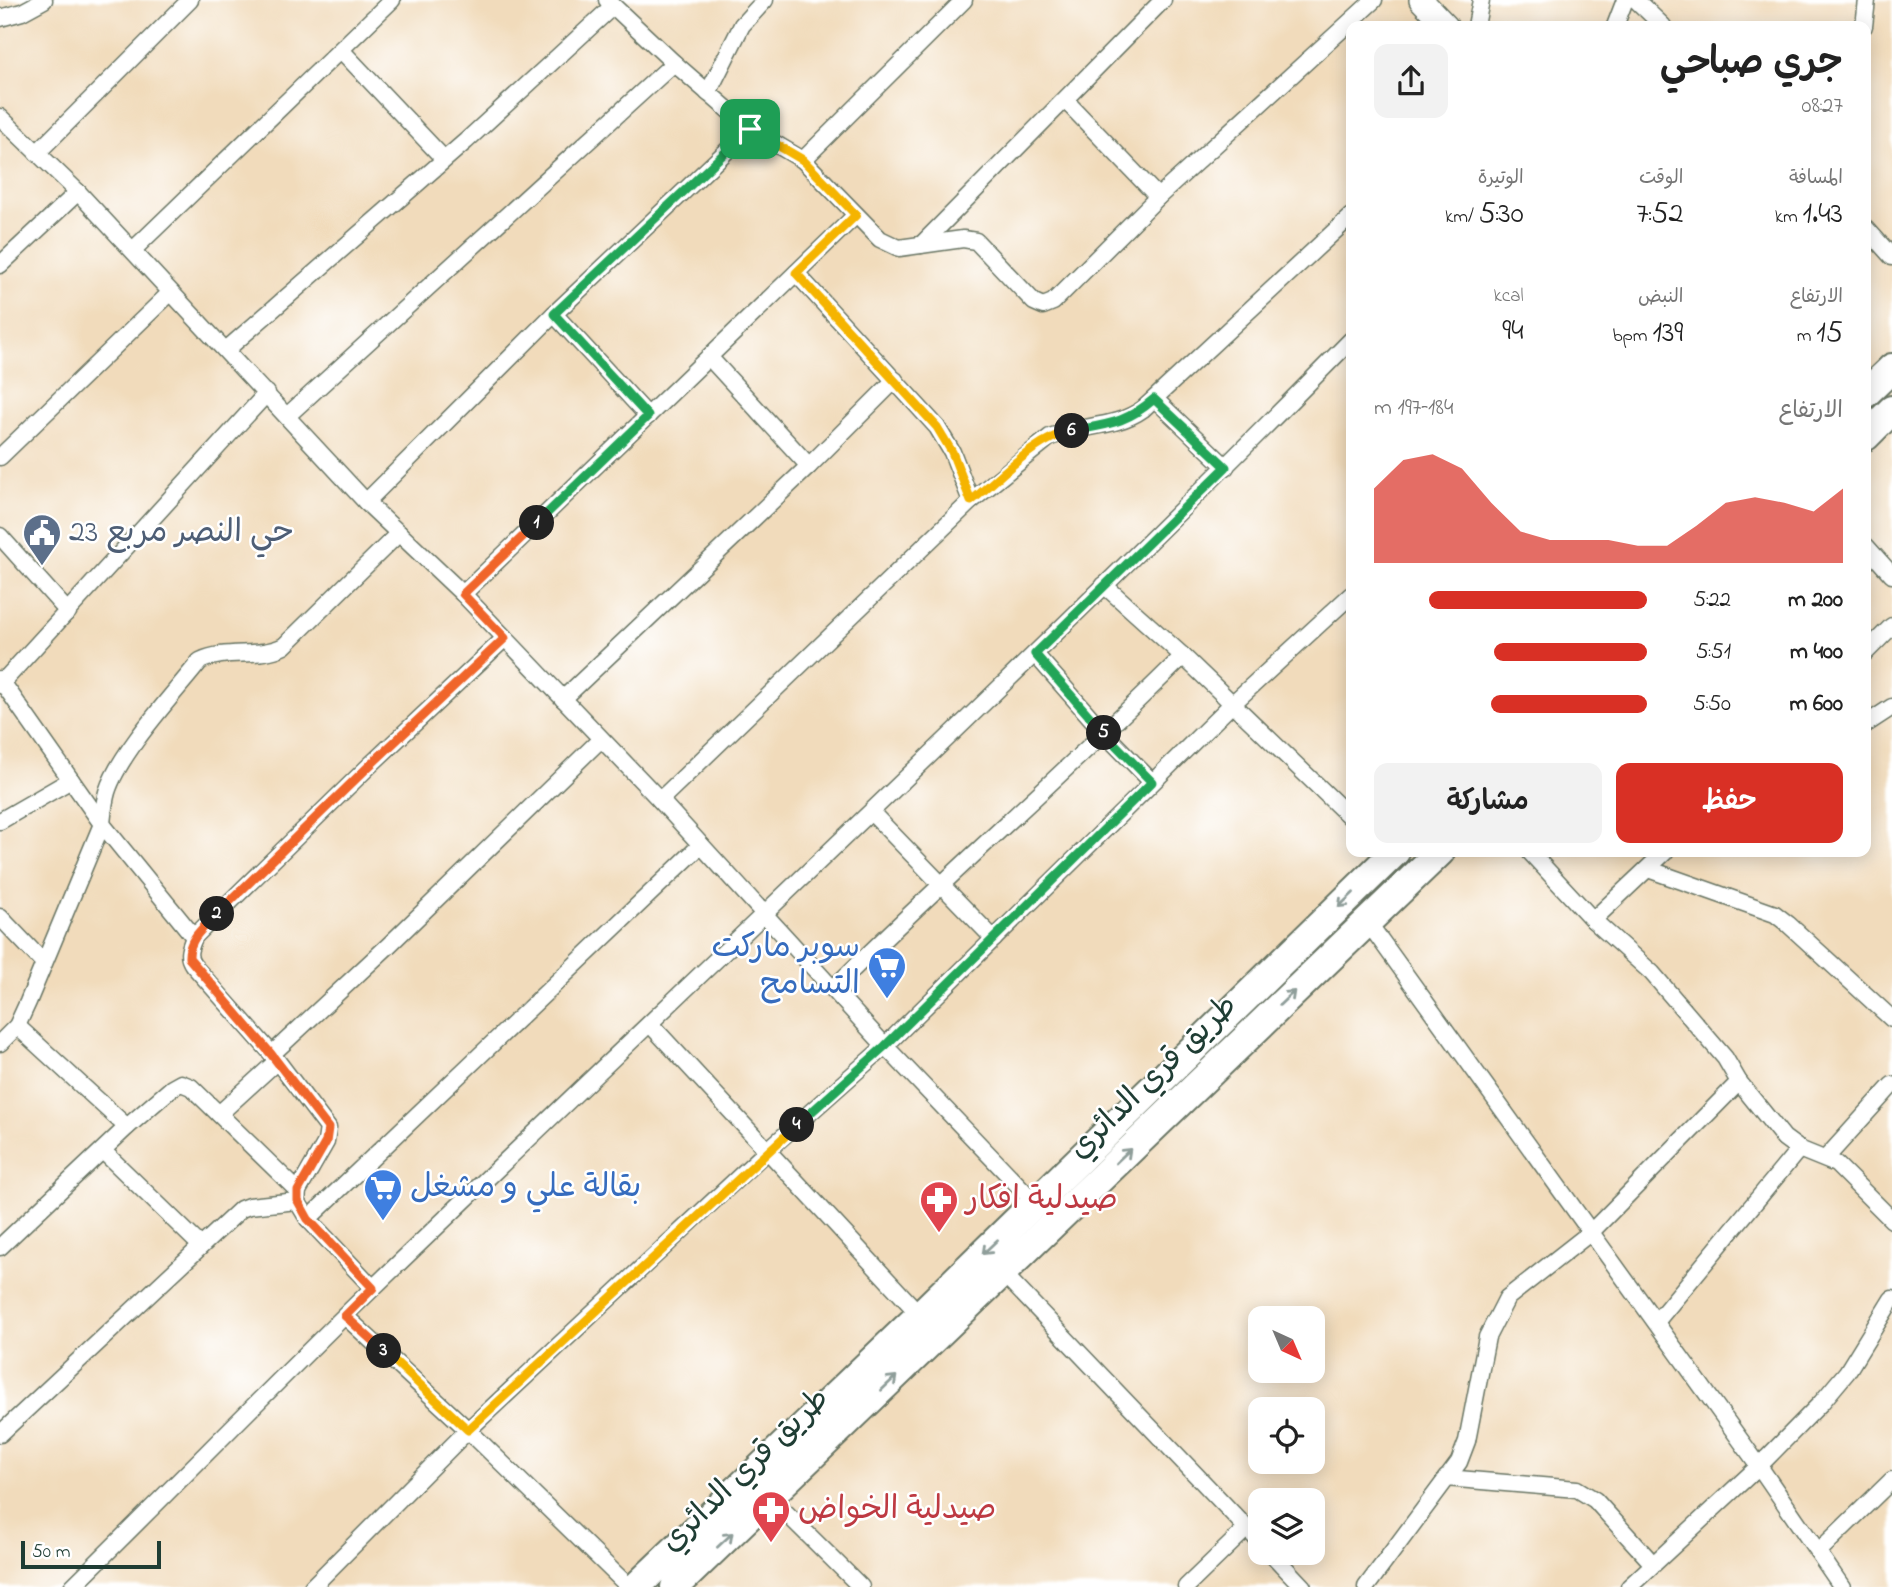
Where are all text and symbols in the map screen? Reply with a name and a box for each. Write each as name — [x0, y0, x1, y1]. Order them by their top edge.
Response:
text: جري صباحي — [1660, 36, 1843, 92]
button: share — [1374, 44, 1448, 118]
text: 08:27 — [1802, 90, 1843, 123]
pin — [720, 99, 780, 159]
icon: arrive — [731, 110, 769, 148]
text: الوتيرة — [1478, 165, 1524, 192]
text: الوقت — [1639, 165, 1683, 192]
text: المسافة — [1789, 165, 1843, 192]
text: 5:30 — [1479, 193, 1524, 237]
text: 7:52 — [1636, 193, 1683, 237]
text: 1.43 — [1803, 193, 1843, 237]
text: /km — [1445, 204, 1479, 231]
text: km — [1775, 204, 1803, 231]
text: kcal — [1493, 283, 1524, 310]
text: النبض — [1638, 284, 1683, 311]
text: الارتفاع — [1790, 284, 1843, 311]
text: 94 — [1502, 310, 1524, 354]
text: 139 — [1652, 312, 1683, 356]
text: 15 — [1816, 312, 1843, 356]
text: bpm — [1612, 323, 1652, 350]
text: m — [1797, 323, 1816, 350]
text: 184–197 m — [1374, 392, 1453, 425]
text: الارتفاع — [1779, 395, 1843, 428]
pin: 6 — [1054, 414, 1090, 448]
text: 6 — [1067, 417, 1076, 444]
pin: 1 — [520, 505, 554, 540]
text: 1 — [533, 509, 540, 536]
place label: حي النصر مربع 23 — [69, 510, 294, 558]
public building icon: حي النصر مربع 23 — [21, 512, 63, 567]
text: 5:22 — [1693, 584, 1731, 617]
text: 200 m — [1788, 584, 1843, 617]
text: 5:51 — [1695, 636, 1731, 669]
text: 400 m — [1790, 636, 1843, 669]
text: 5:50 — [1693, 688, 1731, 721]
text: 600 m — [1789, 688, 1843, 721]
pin: 5 — [1086, 716, 1122, 750]
text: 5 — [1098, 719, 1109, 746]
button: مشاركة — [1374, 763, 1602, 843]
button: حفظ — [1616, 763, 1843, 843]
one-way arrow — [1338, 891, 1355, 908]
pin: 2 — [200, 897, 234, 932]
text: 2 — [212, 900, 221, 927]
place label: سوبر ماركت التسامح — [711, 925, 860, 1009]
supermarket icon: سوبر ماركت التسامح — [866, 945, 908, 1000]
street label: طريق قري الدائري — [1058, 985, 1250, 1171]
one-way arrow — [1278, 990, 1295, 1007]
pin: 4 — [780, 1108, 814, 1142]
text: 4 — [793, 1111, 800, 1138]
one-way arrow — [1114, 1148, 1131, 1165]
place label: بقالة علي و مشغل — [410, 1165, 641, 1213]
supermarket icon: بقالة علي و مشغل — [362, 1167, 404, 1222]
place label: صيدلية افكار — [963, 1177, 1118, 1224]
pharmacy icon: صيدلية افكار — [918, 1179, 960, 1234]
one-way arrow — [982, 1238, 999, 1255]
north arrow — [1248, 1306, 1325, 1382]
map controls — [1248, 1306, 1325, 1565]
pin: 3 — [366, 1334, 402, 1368]
text: 3 — [380, 1337, 387, 1364]
one-way arrow — [881, 1375, 898, 1392]
street label: طريق قري الدائري — [650, 1378, 842, 1564]
button: locate — [1248, 1397, 1325, 1474]
place label: صيدلية الخواض — [798, 1487, 996, 1534]
button: layers — [1248, 1488, 1325, 1565]
pharmacy icon: صيدلية الخواض — [750, 1489, 792, 1544]
one-way arrow — [716, 1532, 733, 1549]
scale bar — [21, 1538, 161, 1570]
text: 50 m — [32, 1539, 71, 1566]

